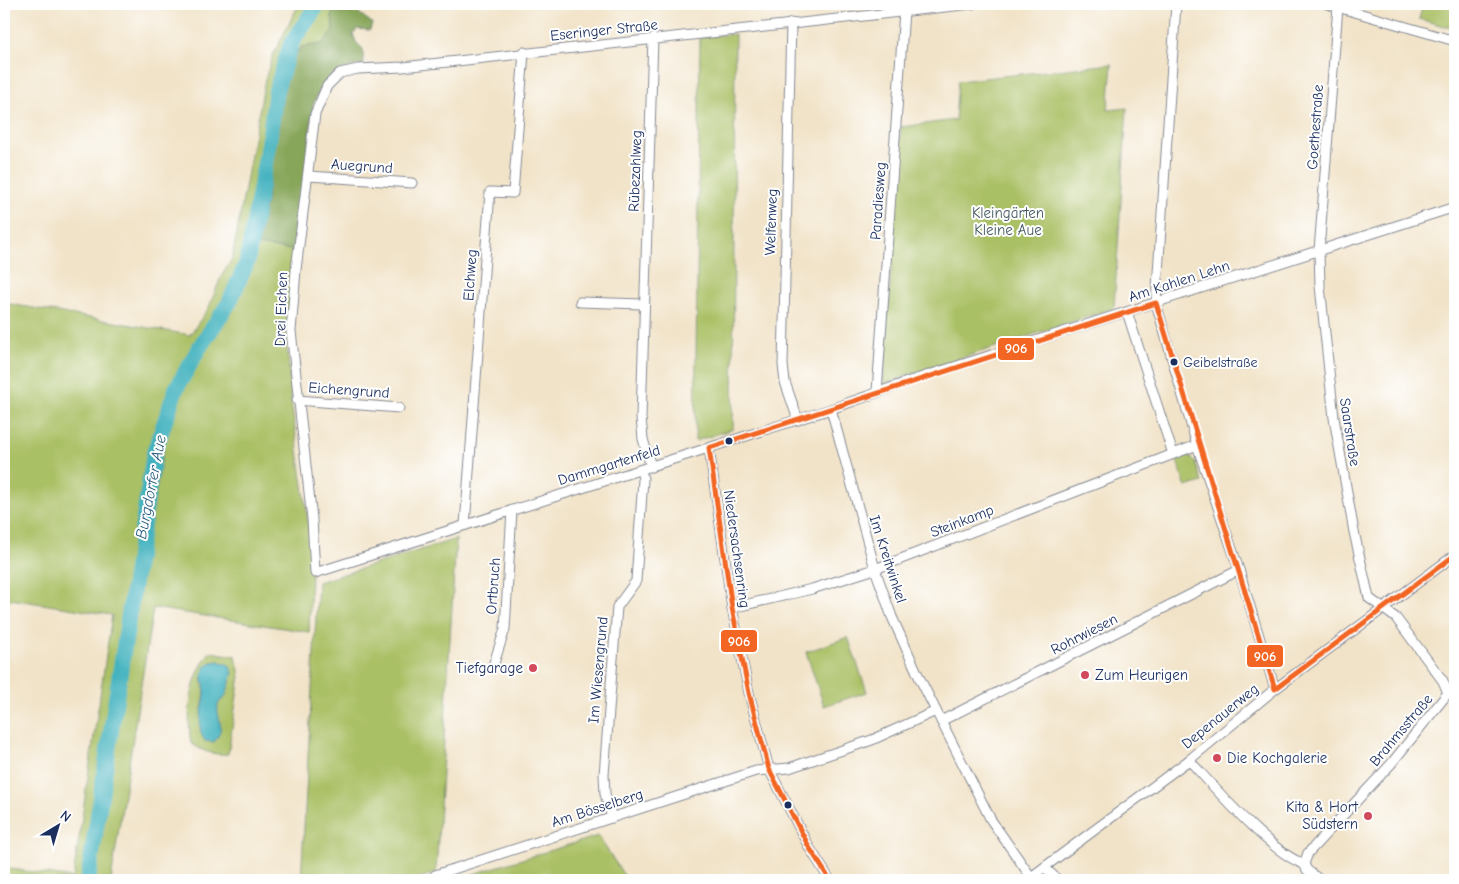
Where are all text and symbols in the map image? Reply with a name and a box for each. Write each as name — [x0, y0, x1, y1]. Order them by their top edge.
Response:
street label: Eseringer Straße — [549, 15, 659, 45]
street label: Goethestraße — [1303, 83, 1327, 170]
street label: Rübezahlweg — [625, 130, 645, 212]
street label: Auegrund — [331, 155, 393, 177]
street label: Paradiesweg — [866, 161, 890, 241]
street label: Welfenweg — [761, 188, 781, 256]
park label: Kleingärten Kleine Aue — [972, 204, 1044, 239]
street label: Elchweg — [459, 249, 481, 301]
street label: Am Kahlen Lehn — [1126, 256, 1232, 306]
street label: Drei Eichen — [271, 271, 291, 347]
line badge: 906 — [997, 337, 1035, 361]
text: 906 — [1005, 340, 1027, 357]
place label: Geibelstraße — [1183, 354, 1258, 371]
marker: Geibelstraße — [1169, 357, 1179, 367]
street label: Eichengrund — [308, 378, 390, 402]
street label: Saarstraße — [1336, 396, 1364, 468]
water label: Burgdorfer Aue — [132, 434, 170, 540]
unlabelled marker — [724, 436, 734, 446]
street label: Dammgartenfeld — [556, 441, 662, 489]
street label: Niedersachsenring — [720, 489, 754, 609]
street label: Steinkamp — [928, 501, 996, 541]
street label: Im Kreitwinkel — [865, 513, 911, 605]
street label: Ortbruch — [482, 557, 504, 615]
street label: Rohrwiesen — [1048, 610, 1120, 658]
street label: Im Wiesengrund — [584, 616, 612, 724]
line badge: 906 — [720, 629, 758, 653]
text: 906 — [728, 633, 750, 650]
line badge: 906 — [1246, 644, 1284, 668]
text: 906 — [1254, 648, 1276, 665]
place label: Tiefgarage — [456, 659, 523, 677]
marker: Tiefgarage — [527, 662, 539, 674]
place label: Zum Heurigen — [1095, 666, 1188, 684]
marker: Zum Heurigen — [1079, 669, 1091, 681]
street label: Depenauerweg — [1178, 680, 1262, 752]
street label: Brahmsstraße — [1366, 690, 1437, 770]
place label: Die Kochgalerie — [1227, 749, 1328, 767]
marker: Die Kochgalerie — [1211, 752, 1223, 764]
street label: Am Bösselberg — [549, 785, 645, 831]
place label: Kita & Hort Südstern — [1286, 798, 1359, 833]
unlabelled marker — [783, 800, 793, 810]
north arrow — [32, 802, 82, 852]
text: N — [57, 807, 75, 826]
marker: Kita & Hort Südstern — [1362, 810, 1374, 822]

